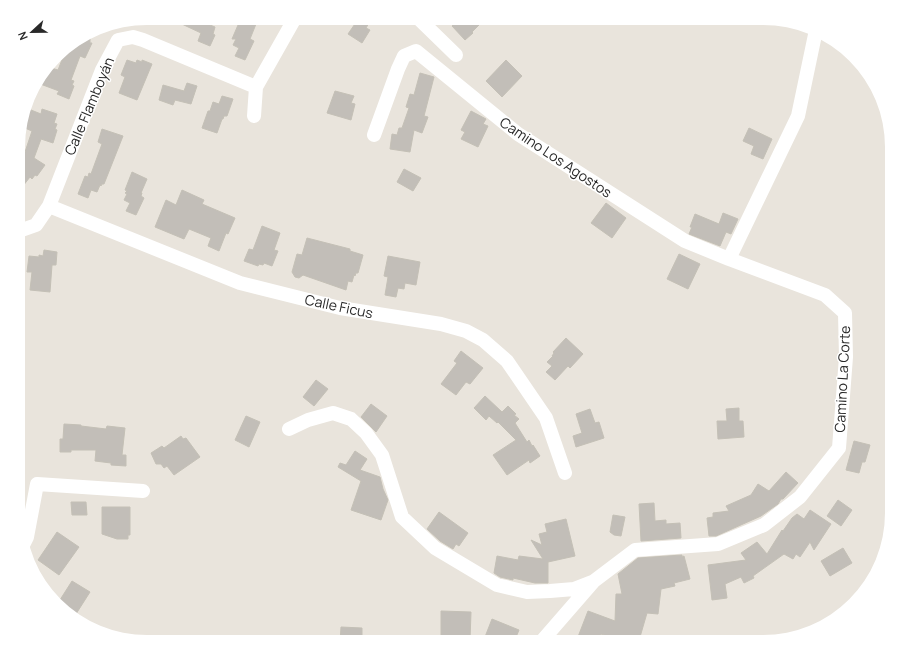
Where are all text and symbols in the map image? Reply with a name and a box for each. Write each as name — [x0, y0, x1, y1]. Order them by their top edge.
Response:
north arrow — [12, 12, 52, 52]
text: N — [14, 29, 31, 42]
street label: Calle Flamboyán — [60, 54, 118, 158]
street label: Camino Los Agostos — [496, 112, 616, 202]
street label: Calle Ficus — [303, 290, 375, 322]
street label: Camino La Corte — [830, 325, 854, 433]

